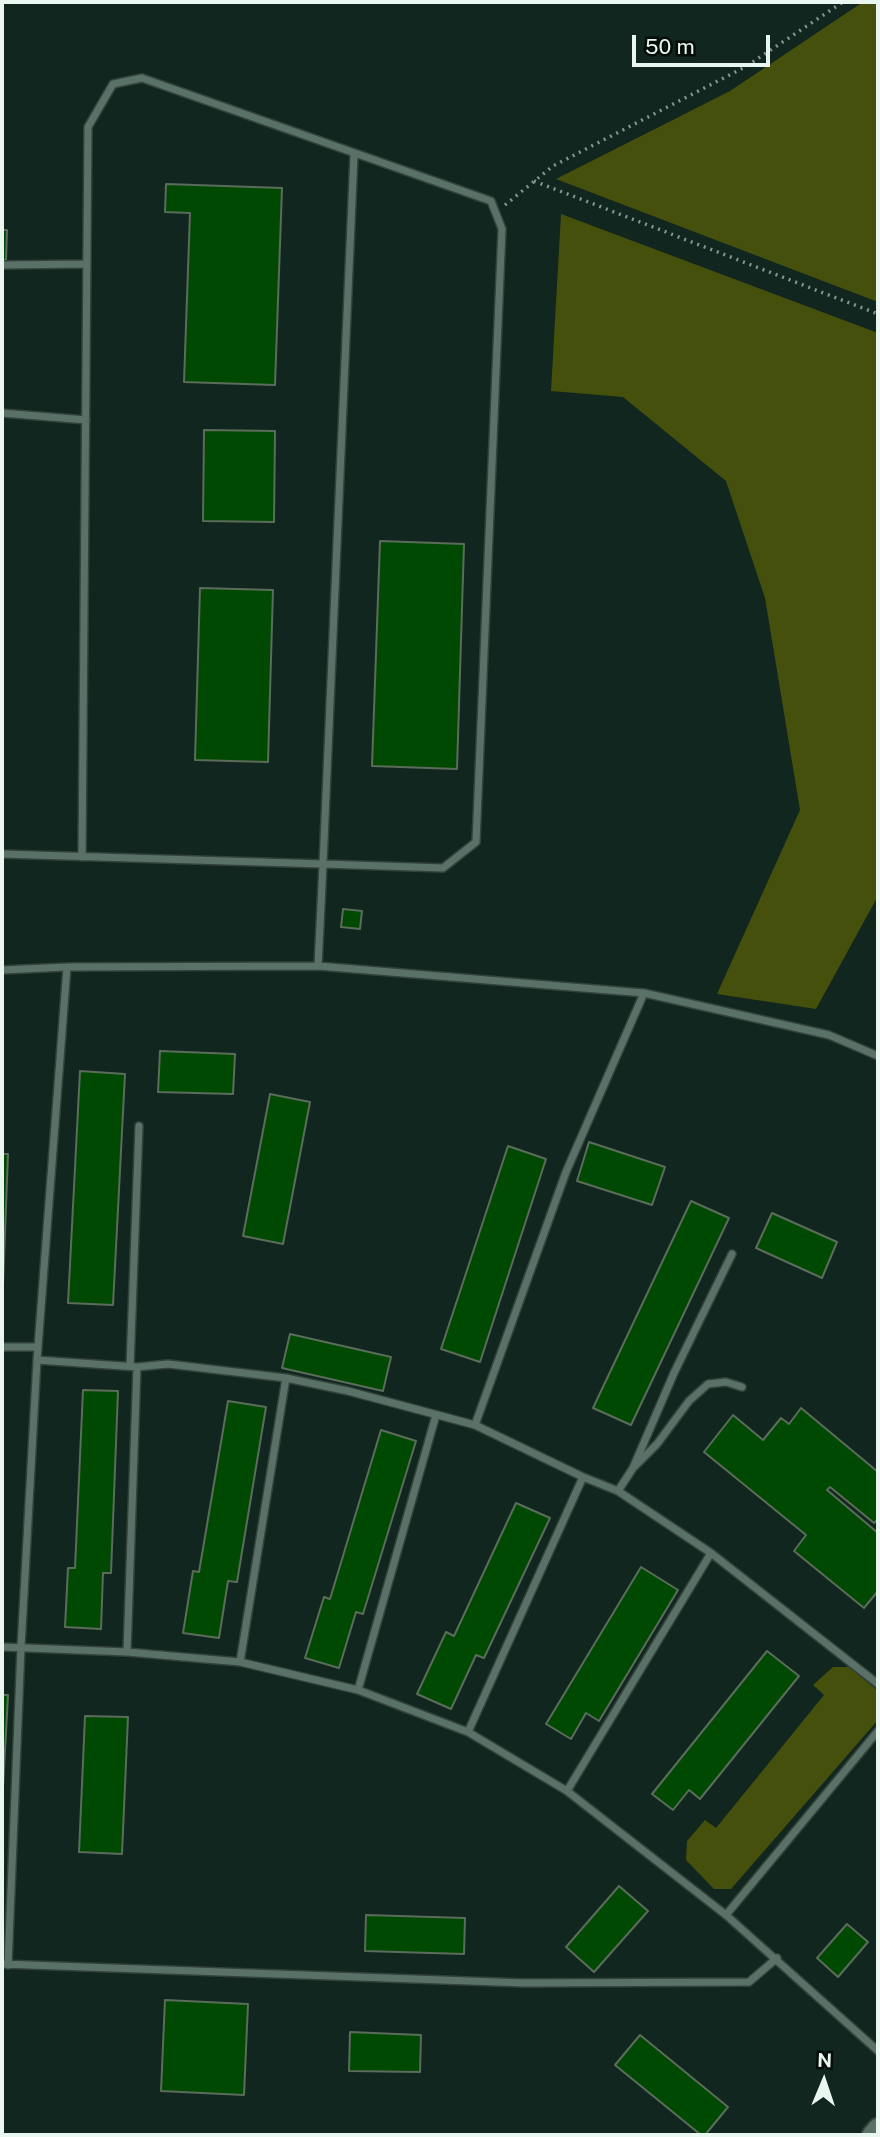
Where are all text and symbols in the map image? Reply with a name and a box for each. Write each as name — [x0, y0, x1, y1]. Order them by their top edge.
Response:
scale bar — [635, 21, 773, 65]
text: 50 m — [645, 34, 695, 59]
north arrow — [789, 2046, 859, 2116]
text: N — [817, 2049, 833, 2071]

